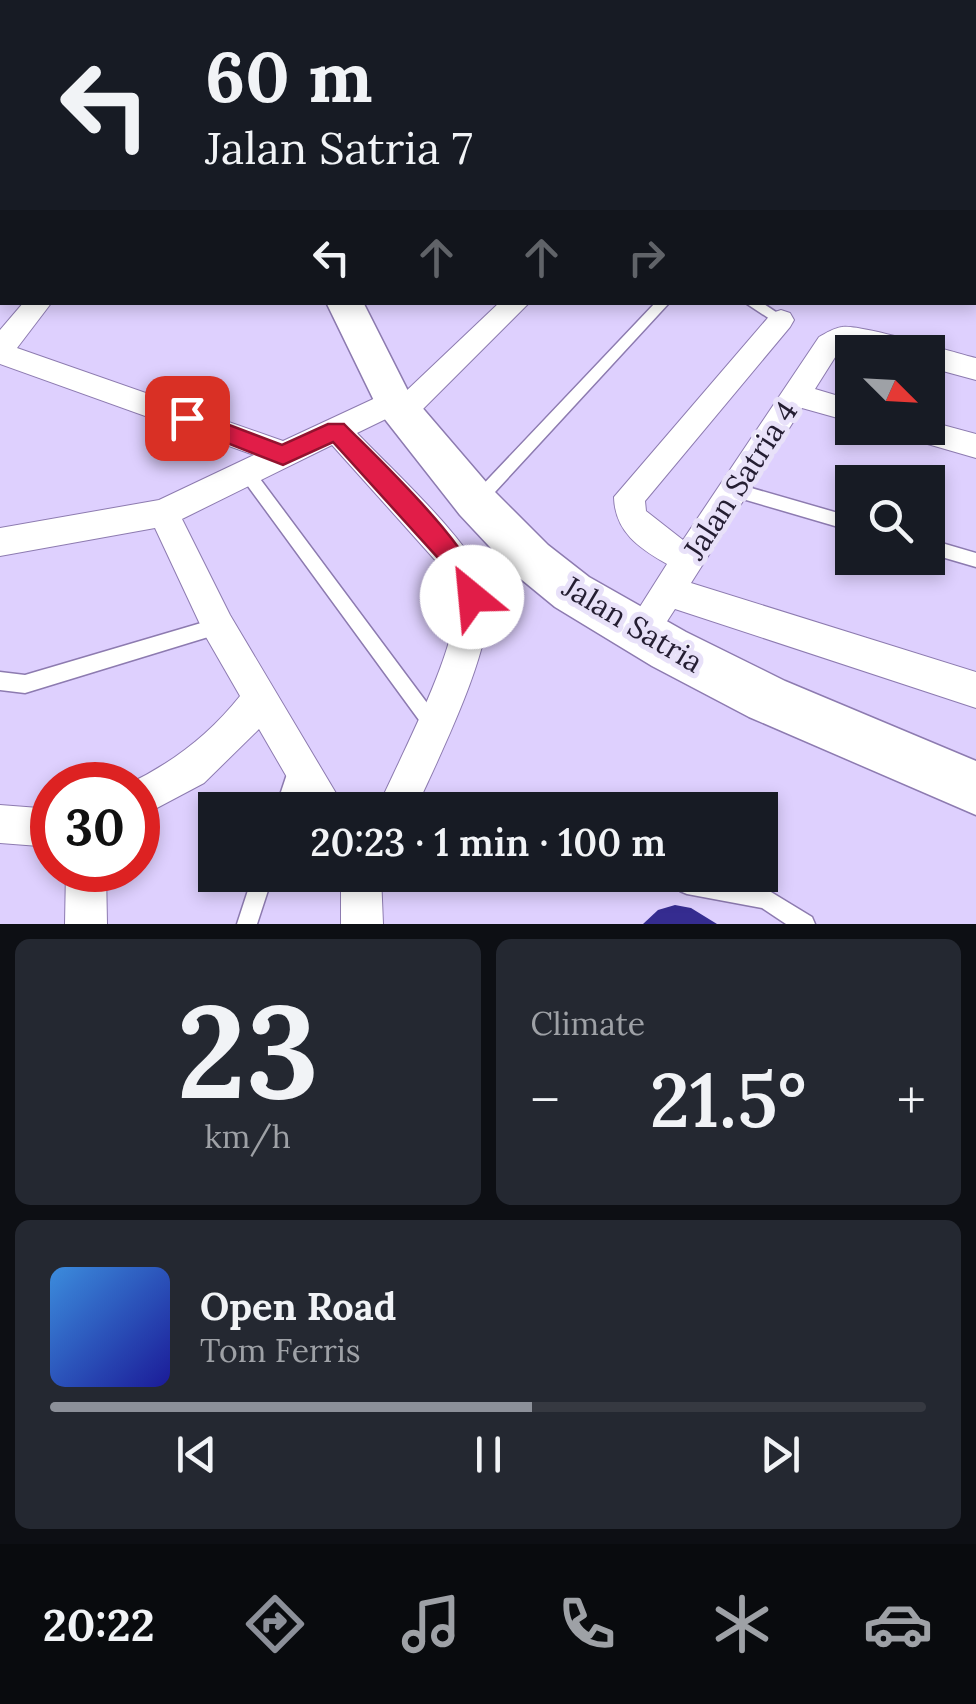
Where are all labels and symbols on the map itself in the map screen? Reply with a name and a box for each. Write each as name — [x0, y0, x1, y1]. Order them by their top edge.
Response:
north arrow — [835, 335, 945, 445]
pin — [145, 376, 230, 461]
street label: Jalan Satria 4 — [674, 394, 805, 567]
position arrow — [420, 545, 524, 649]
street label: Jalan Satria — [555, 567, 710, 681]
speed limit sign: 30 — [30, 762, 160, 892]

